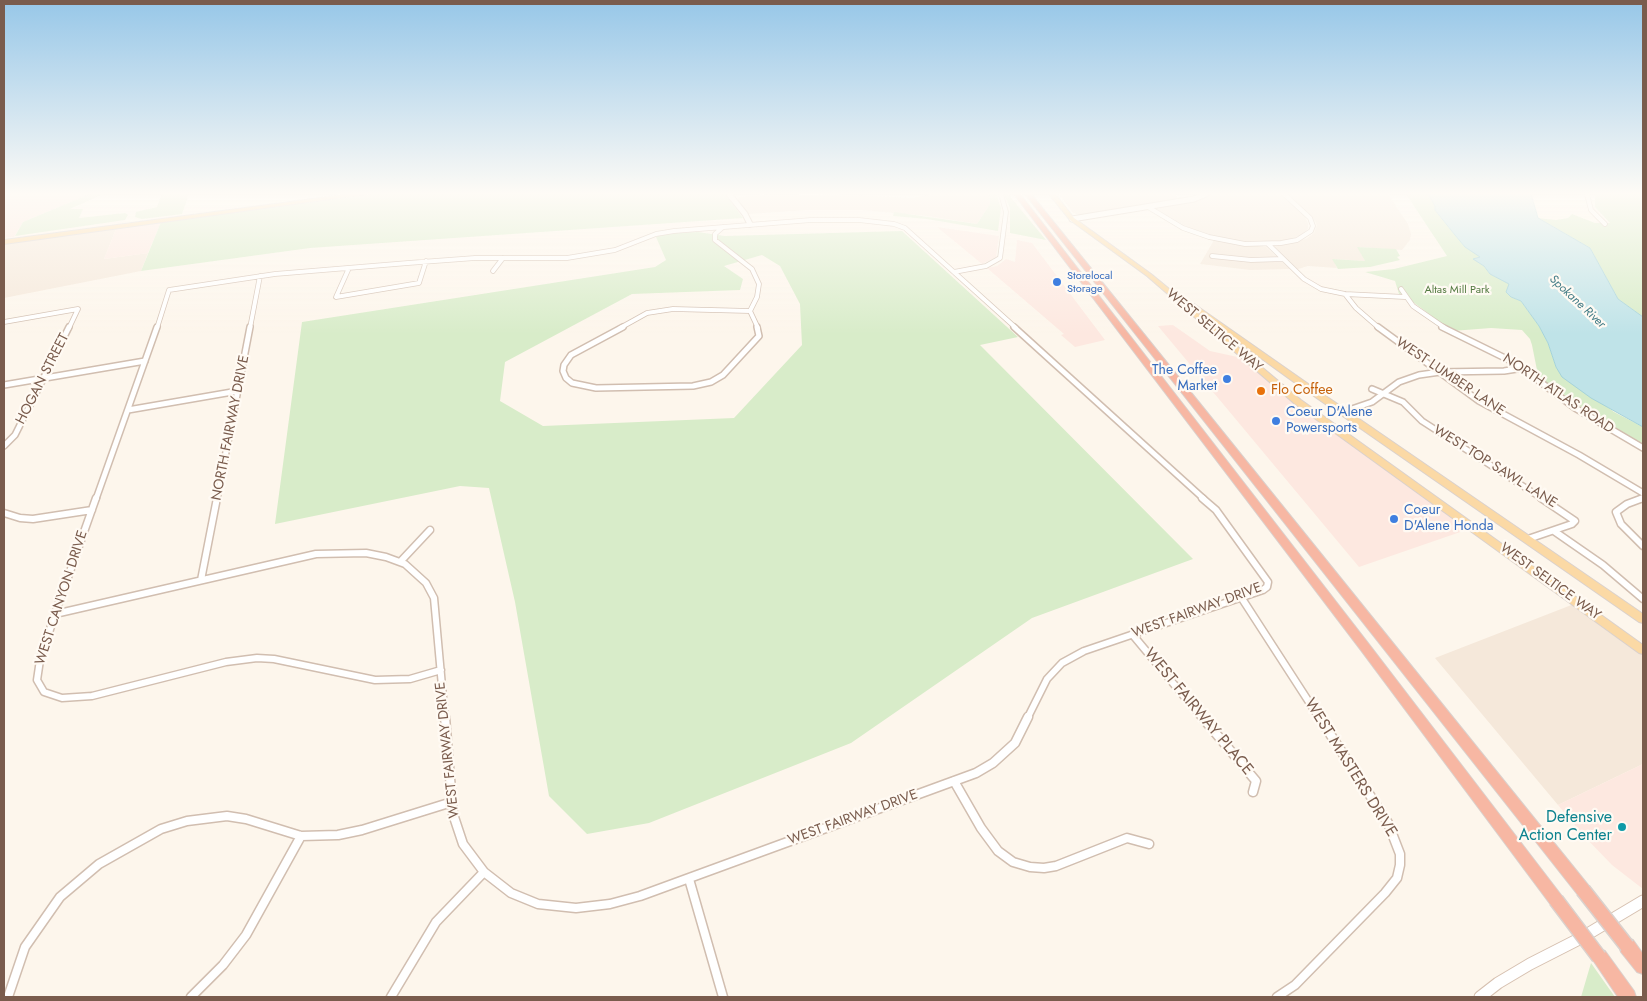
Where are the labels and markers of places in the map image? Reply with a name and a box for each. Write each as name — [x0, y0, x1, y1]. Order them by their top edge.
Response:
place label: Storelocal Storage — [1067, 269, 1113, 295]
marker: Storelocal Storage — [1051, 276, 1063, 288]
place label: The Coffee Market — [1152, 363, 1217, 396]
marker: The Coffee Market — [1221, 373, 1233, 385]
place label: Flo Coffee — [1271, 383, 1333, 399]
marker: Flo Coffee — [1255, 385, 1267, 397]
place label: Coeur D'Alene Powersports — [1286, 405, 1372, 438]
marker: Coeur D'Alene Powersports — [1270, 415, 1282, 427]
place label: Coeur D'Alene Honda — [1404, 503, 1494, 536]
marker: Coeur D'Alene Honda — [1388, 513, 1400, 525]
place label: Defensive Action Center — [1519, 808, 1612, 846]
marker: Defensive Action Center — [1616, 821, 1628, 833]

